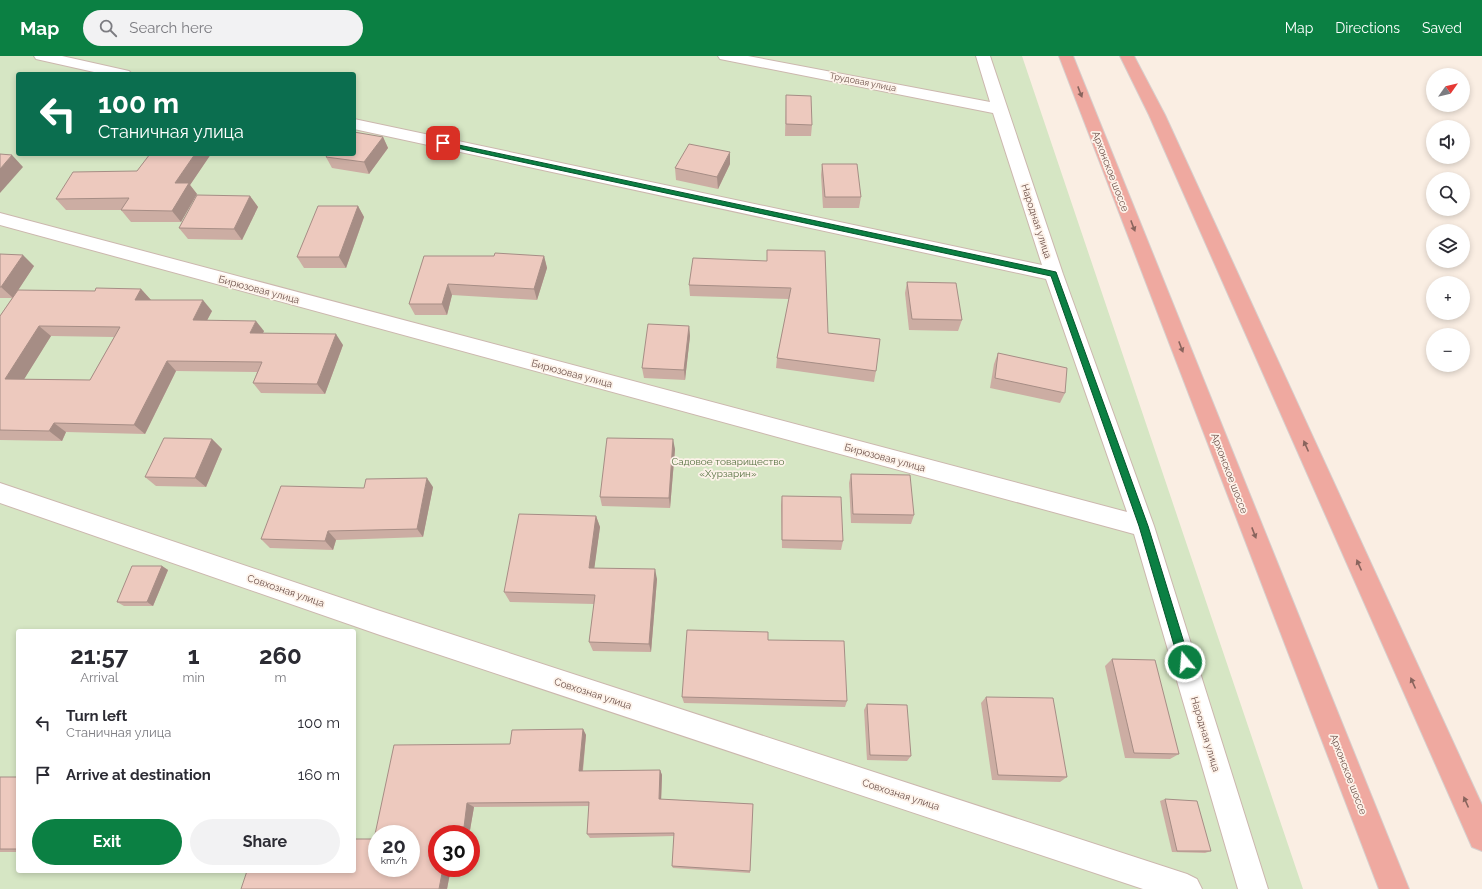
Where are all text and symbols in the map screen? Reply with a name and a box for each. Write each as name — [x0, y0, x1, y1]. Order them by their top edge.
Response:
search box — [83, 10, 363, 46]
text: Map — [20, 17, 59, 39]
icon: search — [97, 17, 119, 39]
text: Search here — [129, 19, 213, 37]
text: Map — [1285, 20, 1313, 36]
text: Directions — [1335, 20, 1400, 36]
text: Saved — [1422, 20, 1462, 36]
north arrow — [1426, 68, 1470, 112]
map controls — [1426, 68, 1470, 372]
street label: Трудовая улица — [829, 71, 897, 93]
text: 100 m — [98, 87, 179, 120]
one-way arrow — [1078, 87, 1084, 99]
icon: left — [32, 88, 84, 140]
button: sound — [1426, 120, 1470, 164]
text: Станичная улица — [98, 121, 244, 142]
pin — [426, 126, 460, 160]
street label: Архонское шоссе — [1090, 129, 1131, 213]
icon: arrive — [432, 132, 454, 154]
button: search — [1426, 172, 1470, 216]
street label: Народная улица — [1019, 182, 1054, 260]
one-way arrow — [1130, 221, 1136, 232]
button: layers — [1426, 224, 1470, 268]
street label: Бирюзовая улица — [217, 273, 301, 306]
button: + — [1426, 276, 1470, 320]
button: − — [1426, 328, 1470, 372]
one-way arrow — [1178, 342, 1184, 354]
street label: Бирюзовая улица — [530, 357, 614, 390]
street label: Архонское шоссе — [1209, 431, 1250, 515]
one-way arrow — [1303, 440, 1309, 452]
street label: Бирюзовая улица — [843, 441, 927, 474]
park label: Садовое товарищество «Хурзарин» — [671, 456, 785, 479]
one-way arrow — [1251, 528, 1257, 539]
one-way arrow — [1356, 559, 1362, 570]
street label: Совхозная улица — [246, 572, 326, 609]
text: 21:57 — [70, 641, 128, 670]
text: 1 — [188, 641, 200, 670]
text: 260 — [259, 641, 302, 670]
position arrow — [1164, 641, 1206, 683]
text: Arrival — [80, 670, 118, 685]
text: min — [182, 670, 205, 685]
text: m — [274, 670, 286, 685]
street label: Совхозная улица — [553, 676, 633, 711]
one-way arrow — [1409, 677, 1415, 689]
street label: Народная улица — [1189, 695, 1222, 773]
text: Turn left — [66, 707, 127, 725]
icon: left — [32, 712, 54, 734]
text: 100 m — [298, 714, 340, 732]
text: Станичная улица — [66, 725, 171, 740]
street label: Архонское шоссе — [1328, 732, 1369, 816]
icon: arrive — [32, 764, 54, 786]
text: Arrive at destination — [66, 766, 211, 784]
text: 160 m — [298, 766, 340, 784]
street label: Совхозная улица — [861, 777, 941, 812]
one-way arrow — [1463, 796, 1469, 807]
button: Exit — [32, 819, 182, 865]
button: Share — [190, 819, 340, 865]
speed limit sign: 30 — [428, 825, 480, 877]
text: 20 — [382, 834, 406, 858]
text: km/h — [381, 855, 407, 866]

